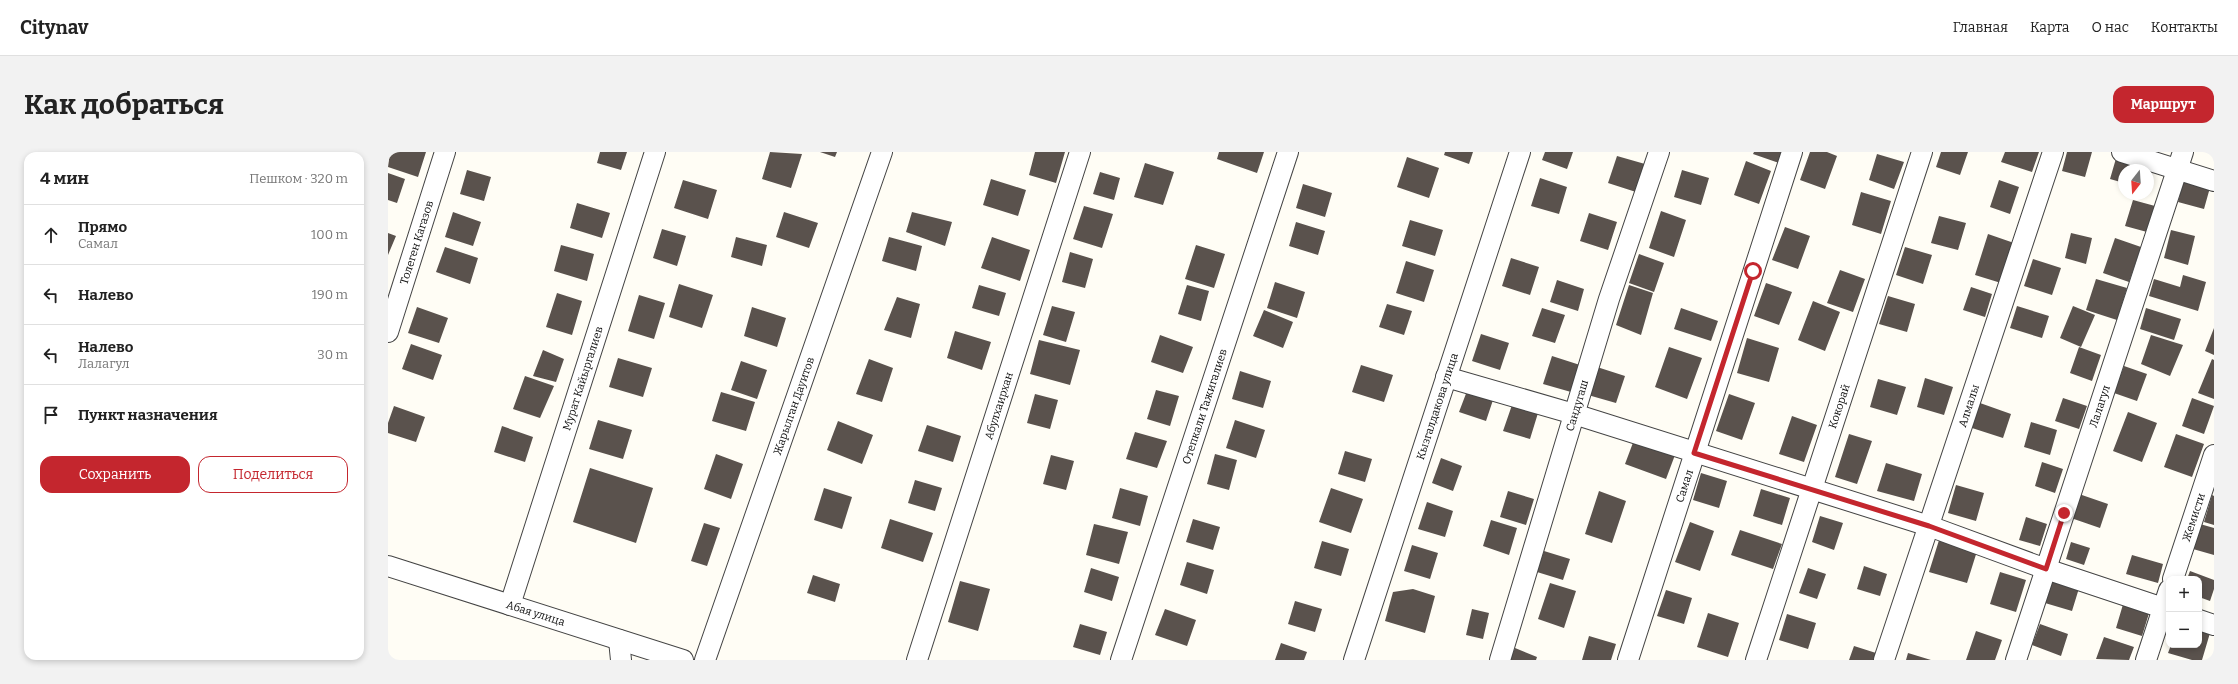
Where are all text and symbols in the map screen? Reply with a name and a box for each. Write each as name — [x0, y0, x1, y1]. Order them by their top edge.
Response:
text: Citynav — [20, 16, 88, 39]
text: Главная — [1953, 19, 2008, 36]
text: Карта — [2030, 19, 2069, 36]
text: О нас — [2091, 19, 2129, 36]
text: Контакты — [2151, 19, 2218, 36]
button: Маршрут — [2113, 86, 2214, 123]
text: Как добраться — [24, 88, 224, 121]
north arrow — [2118, 164, 2154, 200]
text: 4 мин — [40, 168, 89, 189]
text: Пешком · 320 m — [249, 171, 348, 186]
street label: Толеген Кагазов — [397, 199, 436, 286]
text: Прямо — [78, 218, 127, 236]
icon: ahead — [40, 224, 62, 246]
text: 100 m — [311, 227, 348, 242]
text: Самал — [78, 236, 118, 251]
route start — [1744, 262, 1762, 280]
icon: left — [40, 284, 62, 306]
text: Налево — [78, 286, 133, 304]
text: 190 m — [312, 287, 348, 302]
street label: Мурат Кайыргалиев — [560, 325, 606, 432]
text: Налево — [78, 338, 133, 356]
icon: left — [40, 344, 62, 366]
text: 30 m — [317, 347, 348, 362]
street label: Отепкали Тажигалиев — [1180, 347, 1230, 466]
street label: Кызгалдакова улица — [1414, 351, 1461, 461]
street label: Жарылган Дауитов — [771, 355, 817, 457]
text: Лалагул — [78, 356, 130, 371]
street label: Абулхаирхан — [982, 371, 1016, 441]
street label: Сандугаш — [1563, 378, 1591, 433]
street label: Кокорай — [1826, 383, 1853, 430]
street label: Алмалы — [1956, 383, 1982, 429]
street label: Лалагул — [2087, 383, 2113, 429]
icon: arrive — [40, 404, 62, 426]
text: Пункт назначения — [78, 406, 218, 424]
button: Сохранить — [40, 456, 190, 493]
button: Поделиться — [198, 456, 348, 493]
street label: Самал — [1673, 467, 1696, 504]
street label: Жемисти — [2180, 491, 2208, 544]
route end — [2055, 504, 2073, 522]
map controls — [2166, 576, 2202, 648]
button: + — [2166, 576, 2202, 612]
street label: Абая улица — [505, 598, 566, 629]
button: − — [2166, 612, 2202, 648]

